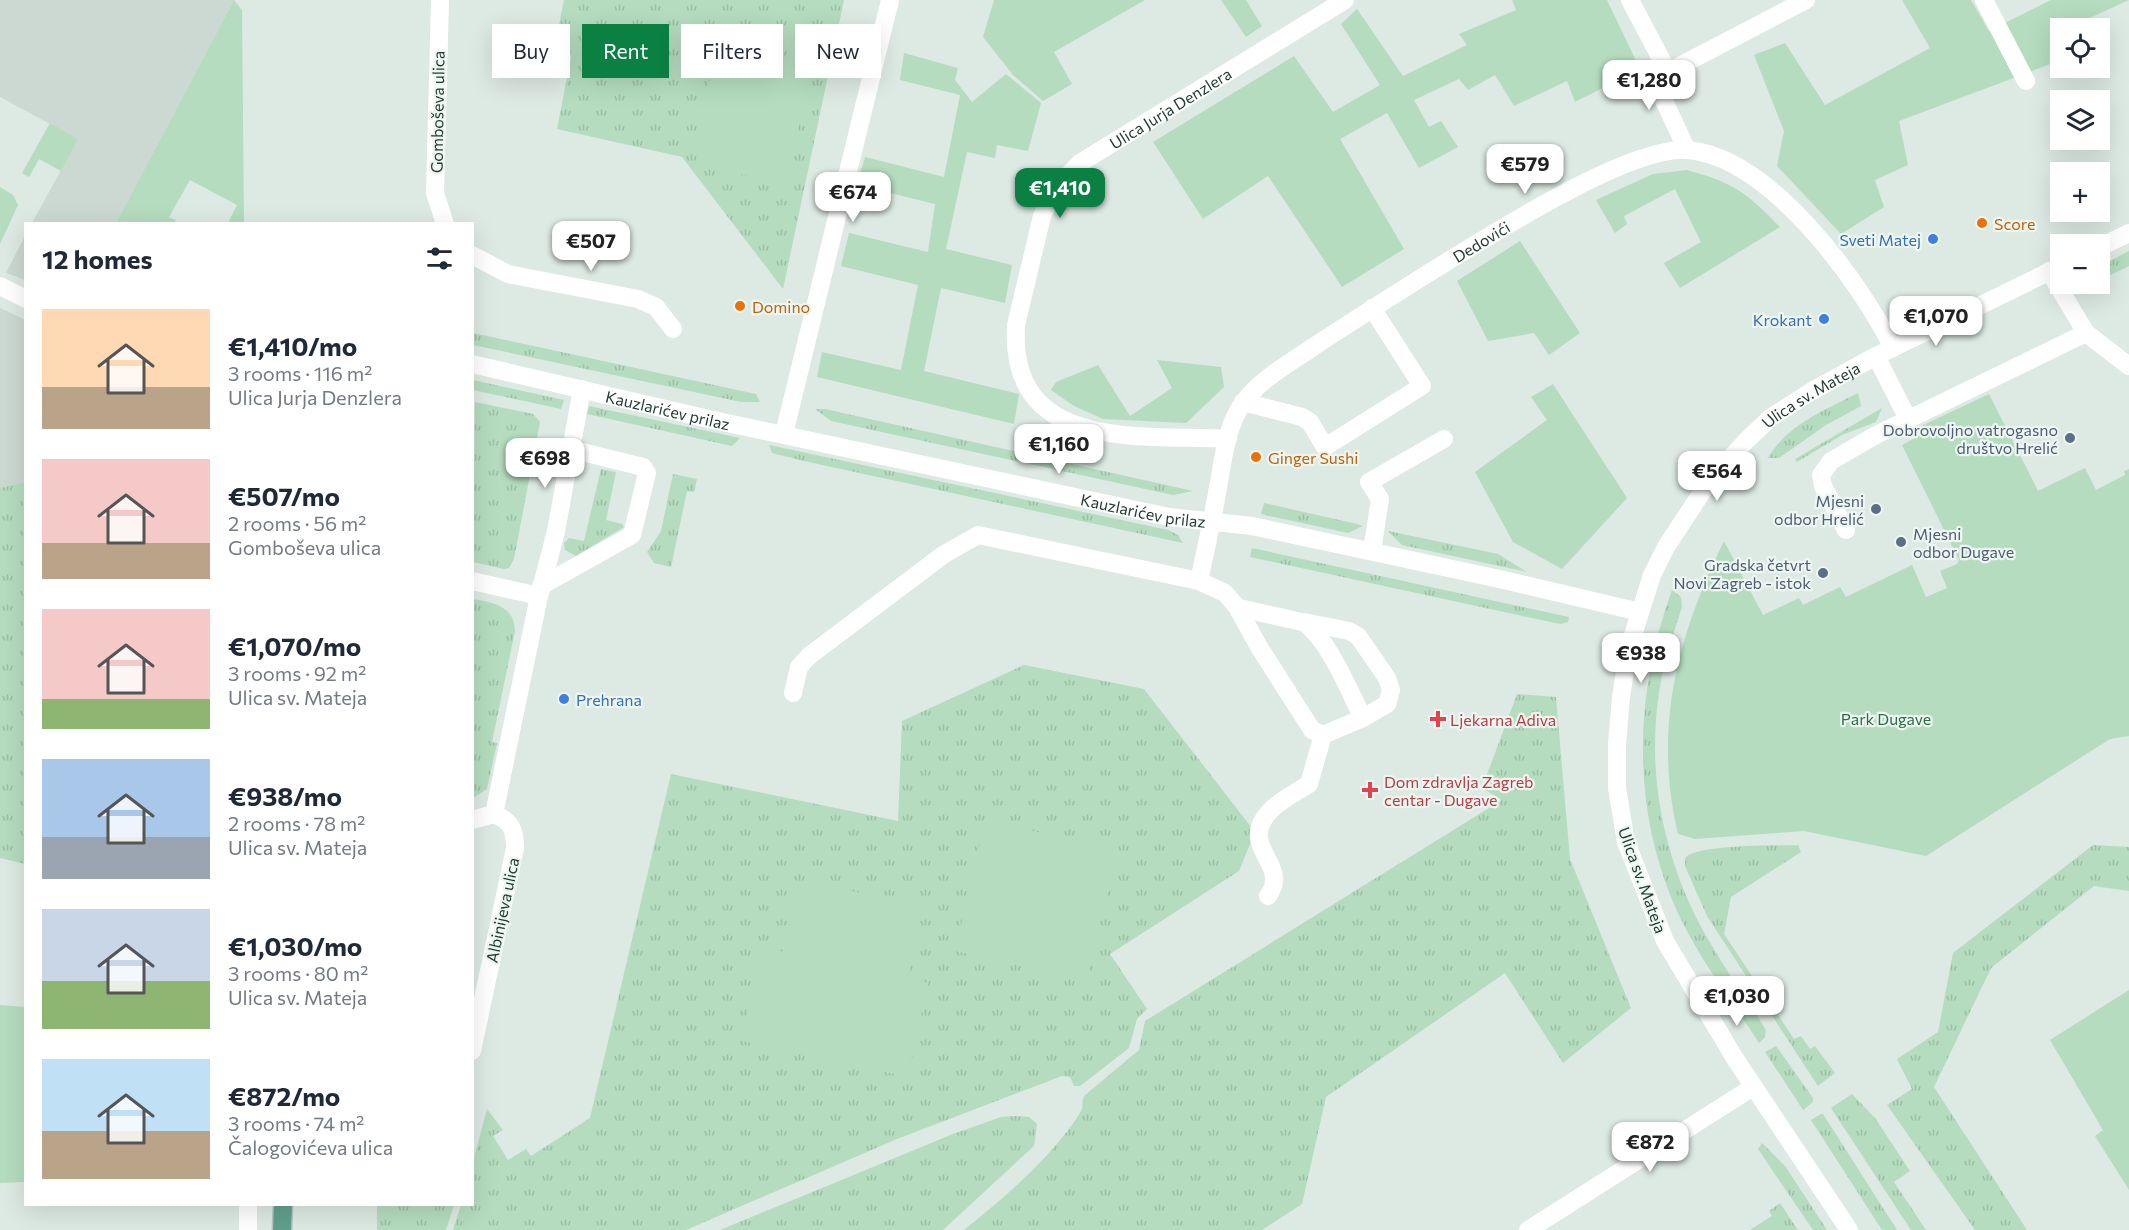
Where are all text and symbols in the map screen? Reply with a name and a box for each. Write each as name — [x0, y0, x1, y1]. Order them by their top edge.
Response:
map controls — [2050, 18, 2110, 294]
button: locate — [2050, 18, 2110, 78]
chip: Buy — [492, 24, 570, 78]
chip: Rent — [582, 24, 669, 78]
chip: Filters — [681, 24, 783, 78]
chip: New — [795, 24, 881, 78]
street label: Gomboševa ulica — [426, 51, 448, 173]
pin: €1,280 — [1600, 60, 1698, 111]
street label: Ulica Jurja Denzlera — [1106, 63, 1234, 152]
text: €1,280 — [1616, 67, 1682, 91]
button: layers — [2050, 90, 2110, 150]
pin: €579 — [1489, 144, 1561, 195]
text: €579 — [1501, 151, 1549, 175]
button: + — [2050, 162, 2110, 222]
pin: €1,410 — [1011, 168, 1109, 219]
pin: €674 — [817, 172, 889, 223]
text: €1,410 — [1029, 175, 1091, 199]
text: €674 — [829, 179, 877, 203]
place label: Score — [1994, 214, 2035, 233]
marker: Score — [1975, 216, 1989, 230]
street label: Dedovići — [1449, 217, 1513, 266]
pin: €507 — [555, 221, 627, 272]
text: €507 — [566, 228, 616, 252]
place label: Sveti Matej — [1840, 230, 1921, 249]
marker: Sveti Matej — [1926, 232, 1940, 246]
button: − — [2050, 234, 2110, 294]
icon: filters — [423, 242, 456, 275]
text: 12 homes — [42, 243, 153, 274]
pin: €1,070 — [1887, 296, 1985, 347]
place label: Domino — [752, 297, 810, 316]
marker: Domino — [733, 299, 747, 313]
text: €1,070 — [1903, 303, 1969, 327]
place label: Krokant — [1753, 310, 1812, 329]
marker: Krokant — [1817, 312, 1831, 326]
text: €1,410/mo — [228, 330, 357, 361]
icon: home — [90, 333, 162, 405]
street label: Ulica sv. Mateja — [1757, 357, 1863, 431]
text: 3 rooms · 116 m² — [228, 361, 372, 385]
text: Ulica Jurja Denzlera — [228, 385, 402, 409]
street label: Kauzlarićev prilaz — [604, 386, 732, 433]
place label: Dobrovoljno vatrogasno društvo Hrelić — [1883, 420, 2058, 457]
pin: €1,160 — [1010, 424, 1108, 475]
text: €1,160 — [1028, 431, 1090, 455]
marker: Dobrovoljno vatrogasno društvo Hrelić — [2063, 431, 2077, 445]
pin: €698 — [509, 438, 581, 489]
text: €698 — [520, 445, 570, 469]
place label: Ginger Sushi — [1268, 448, 1358, 467]
marker: Ginger Sushi — [1249, 450, 1263, 464]
pin: €564 — [1681, 451, 1753, 502]
text: €564 — [1692, 458, 1742, 482]
text: €507/mo — [228, 480, 340, 511]
icon: home — [90, 483, 162, 555]
street label: Kauzlarićev prilaz — [1079, 489, 1207, 530]
place label: Mjesni odbor Hrelić — [1774, 491, 1864, 528]
marker: Mjesni odbor Hrelić — [1869, 502, 1883, 516]
text: 2 rooms · 56 m² — [228, 511, 366, 535]
place label: Mjesni odbor Dugave — [1913, 524, 2014, 561]
text: Gomboševa ulica — [228, 535, 381, 559]
marker: Mjesni odbor Dugave — [1894, 535, 1908, 549]
place label: Gradska četvrt Novi Zagreb - istok — [1674, 555, 1811, 592]
marker: Gradska četvrt Novi Zagreb - istok — [1816, 566, 1830, 580]
text: €1,070/mo — [228, 630, 361, 661]
icon: home — [90, 633, 162, 705]
pin: €938 — [1605, 633, 1677, 684]
text: €938 — [1616, 640, 1666, 664]
text: 3 rooms · 92 m² — [228, 661, 366, 685]
text: Ulica sv. Mateja — [228, 685, 367, 709]
place label: Prehrana — [576, 690, 642, 709]
marker: Prehrana — [557, 692, 571, 706]
park label: Park Dugave — [1841, 709, 1931, 728]
place label: Ljekarna Adiva — [1450, 710, 1556, 729]
marker: Ljekarna Adiva — [1431, 712, 1445, 726]
place label: Dom zdravlja Zagreb centar - Dugave — [1384, 772, 1534, 809]
text: €938/mo — [228, 780, 342, 811]
marker: Dom zdravlja Zagreb centar - Dugave — [1361, 781, 1379, 799]
icon: home — [90, 783, 162, 855]
text: 2 rooms · 78 m² — [228, 811, 365, 835]
street label: Ulica sv. Mateja — [1615, 824, 1671, 936]
text: Ulica sv. Mateja — [228, 835, 367, 859]
street label: Albinijeva ulica — [482, 856, 522, 964]
text: €1,030/mo — [228, 930, 362, 961]
icon: home — [90, 933, 162, 1005]
text: 3 rooms · 80 m² — [228, 961, 368, 985]
pin: €1,030 — [1688, 976, 1786, 1027]
text: €1,030 — [1704, 983, 1770, 1007]
text: Ulica sv. Mateja — [228, 985, 367, 1009]
text: €872/mo — [228, 1080, 340, 1111]
icon: home — [90, 1083, 162, 1155]
text: 3 rooms · 74 m² — [228, 1111, 364, 1135]
pin: €872 — [1614, 1122, 1686, 1173]
text: €872 — [1626, 1129, 1674, 1153]
text: Čalogovićeva ulica — [228, 1135, 393, 1159]

